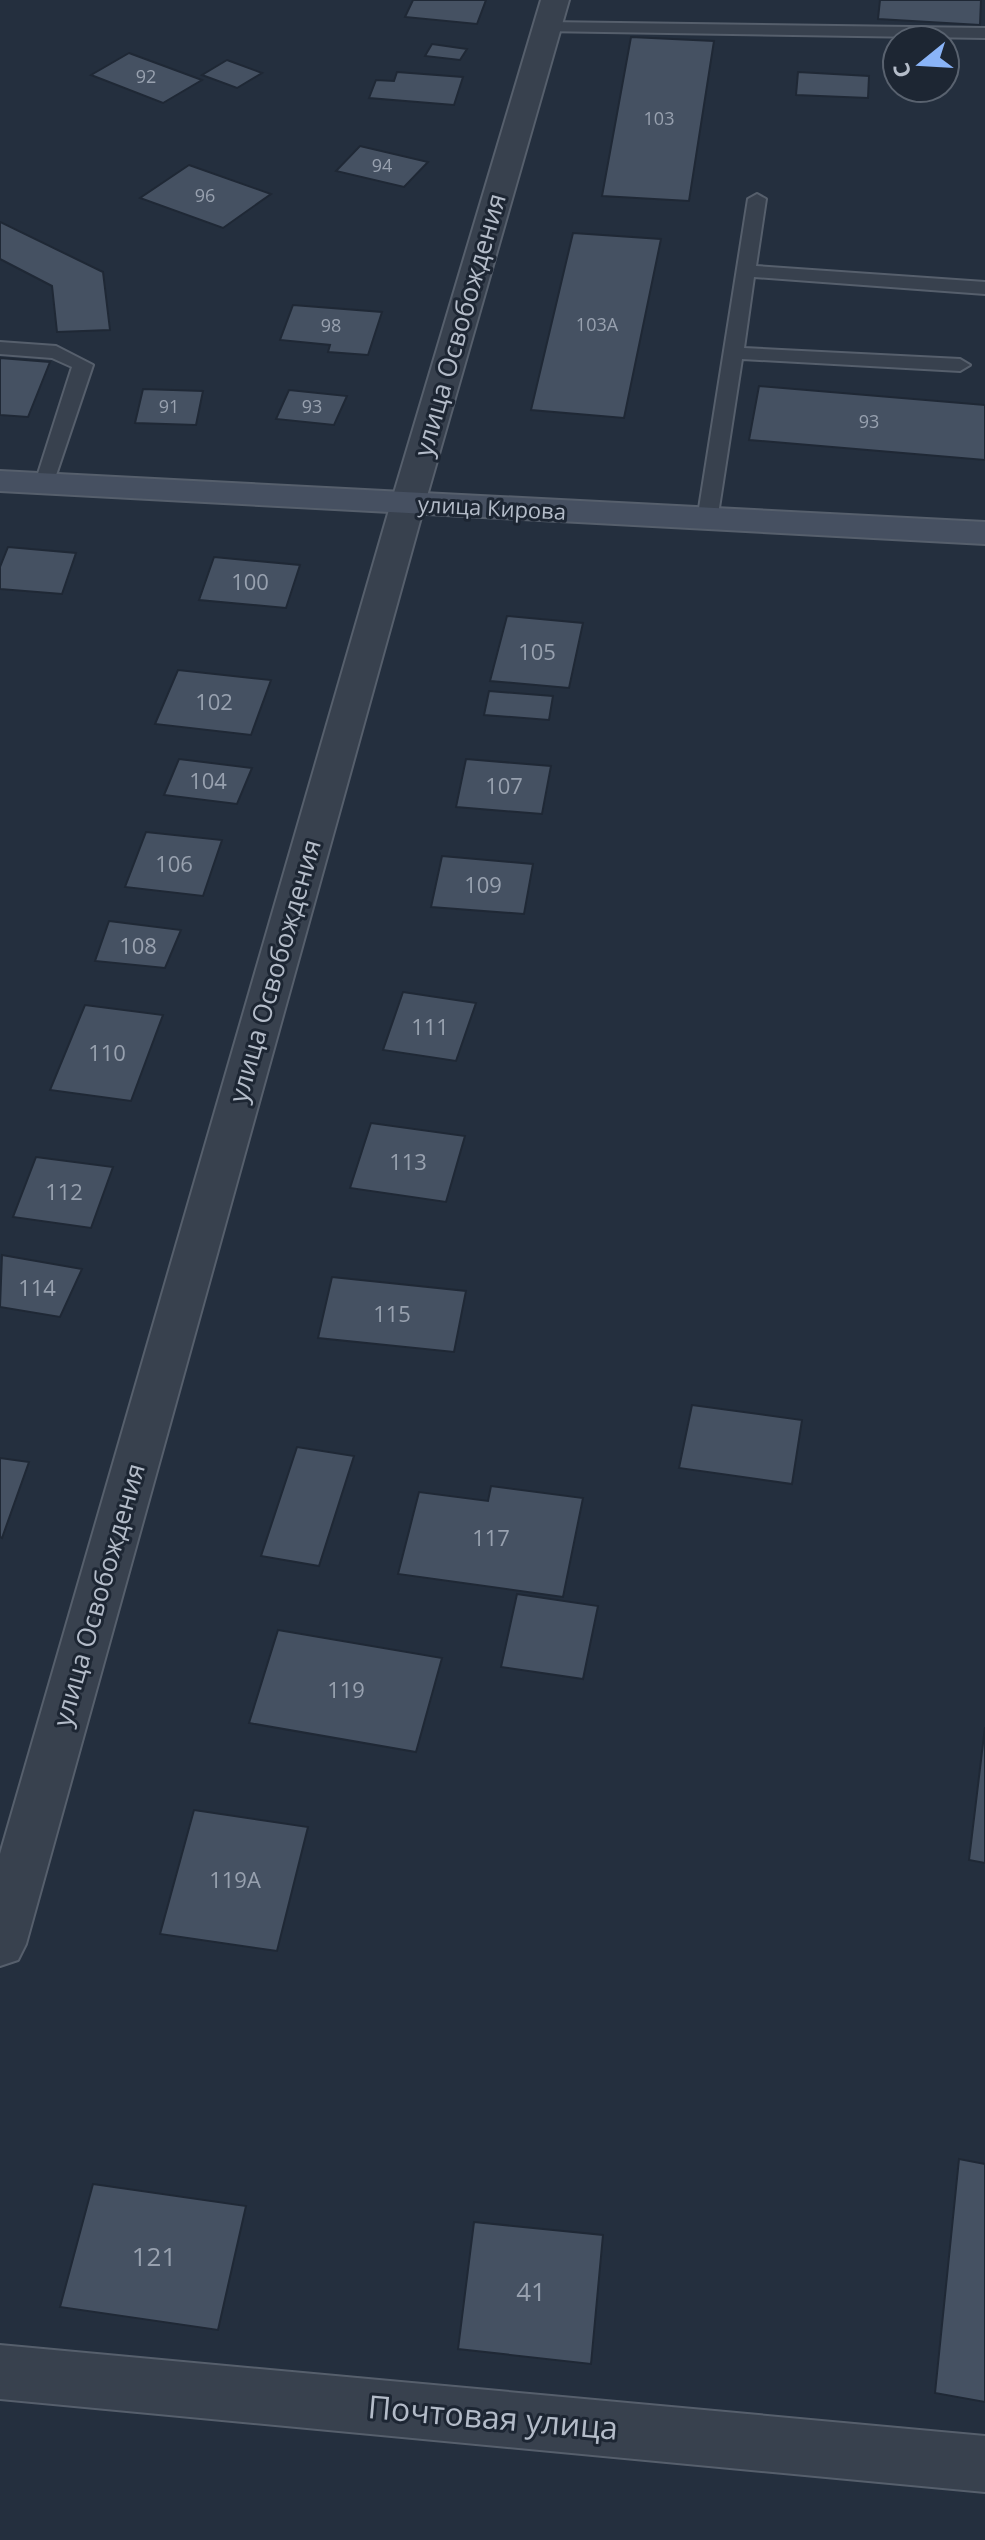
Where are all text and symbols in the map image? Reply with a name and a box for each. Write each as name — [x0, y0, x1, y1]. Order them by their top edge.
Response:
north arrow — [881, 24, 961, 104]
text: С — [885, 59, 917, 82]
house number: 92 — [136, 64, 156, 88]
house number: 103 — [644, 106, 674, 130]
house number: 94 — [372, 153, 392, 177]
house number: 96 — [195, 183, 215, 207]
street label: улица Освобождения — [404, 189, 514, 461]
house number: 103А — [576, 312, 619, 336]
house number: 98 — [321, 313, 341, 337]
house number: 91 — [159, 394, 179, 418]
house number: 93 — [302, 394, 322, 418]
house number: 93 — [859, 409, 879, 433]
street label: улица Кирова — [417, 488, 567, 526]
house number: 100 — [231, 566, 269, 596]
house number: 105 — [518, 636, 556, 666]
house number: 102 — [195, 686, 233, 716]
house number: 104 — [189, 765, 227, 795]
house number: 107 — [485, 770, 523, 800]
street label: улица Освобождения — [219, 835, 329, 1107]
house number: 106 — [155, 848, 193, 878]
house number: 109 — [464, 869, 502, 899]
house number: 108 — [119, 930, 157, 960]
house number: 111 — [411, 1011, 449, 1041]
house number: 110 — [88, 1037, 126, 1067]
house number: 113 — [389, 1146, 427, 1176]
house number: 112 — [45, 1176, 83, 1206]
house number: 114 — [18, 1272, 56, 1302]
house number: 115 — [373, 1298, 411, 1328]
street label: улица Освобождения — [43, 1459, 153, 1731]
house number: 117 — [472, 1522, 510, 1552]
house number: 119 — [327, 1674, 365, 1704]
house number: 119А — [209, 1864, 261, 1894]
house number: 121 — [132, 2238, 176, 2274]
house number: 41 — [516, 2273, 546, 2309]
street label: Почтовая улица — [366, 2384, 620, 2449]

